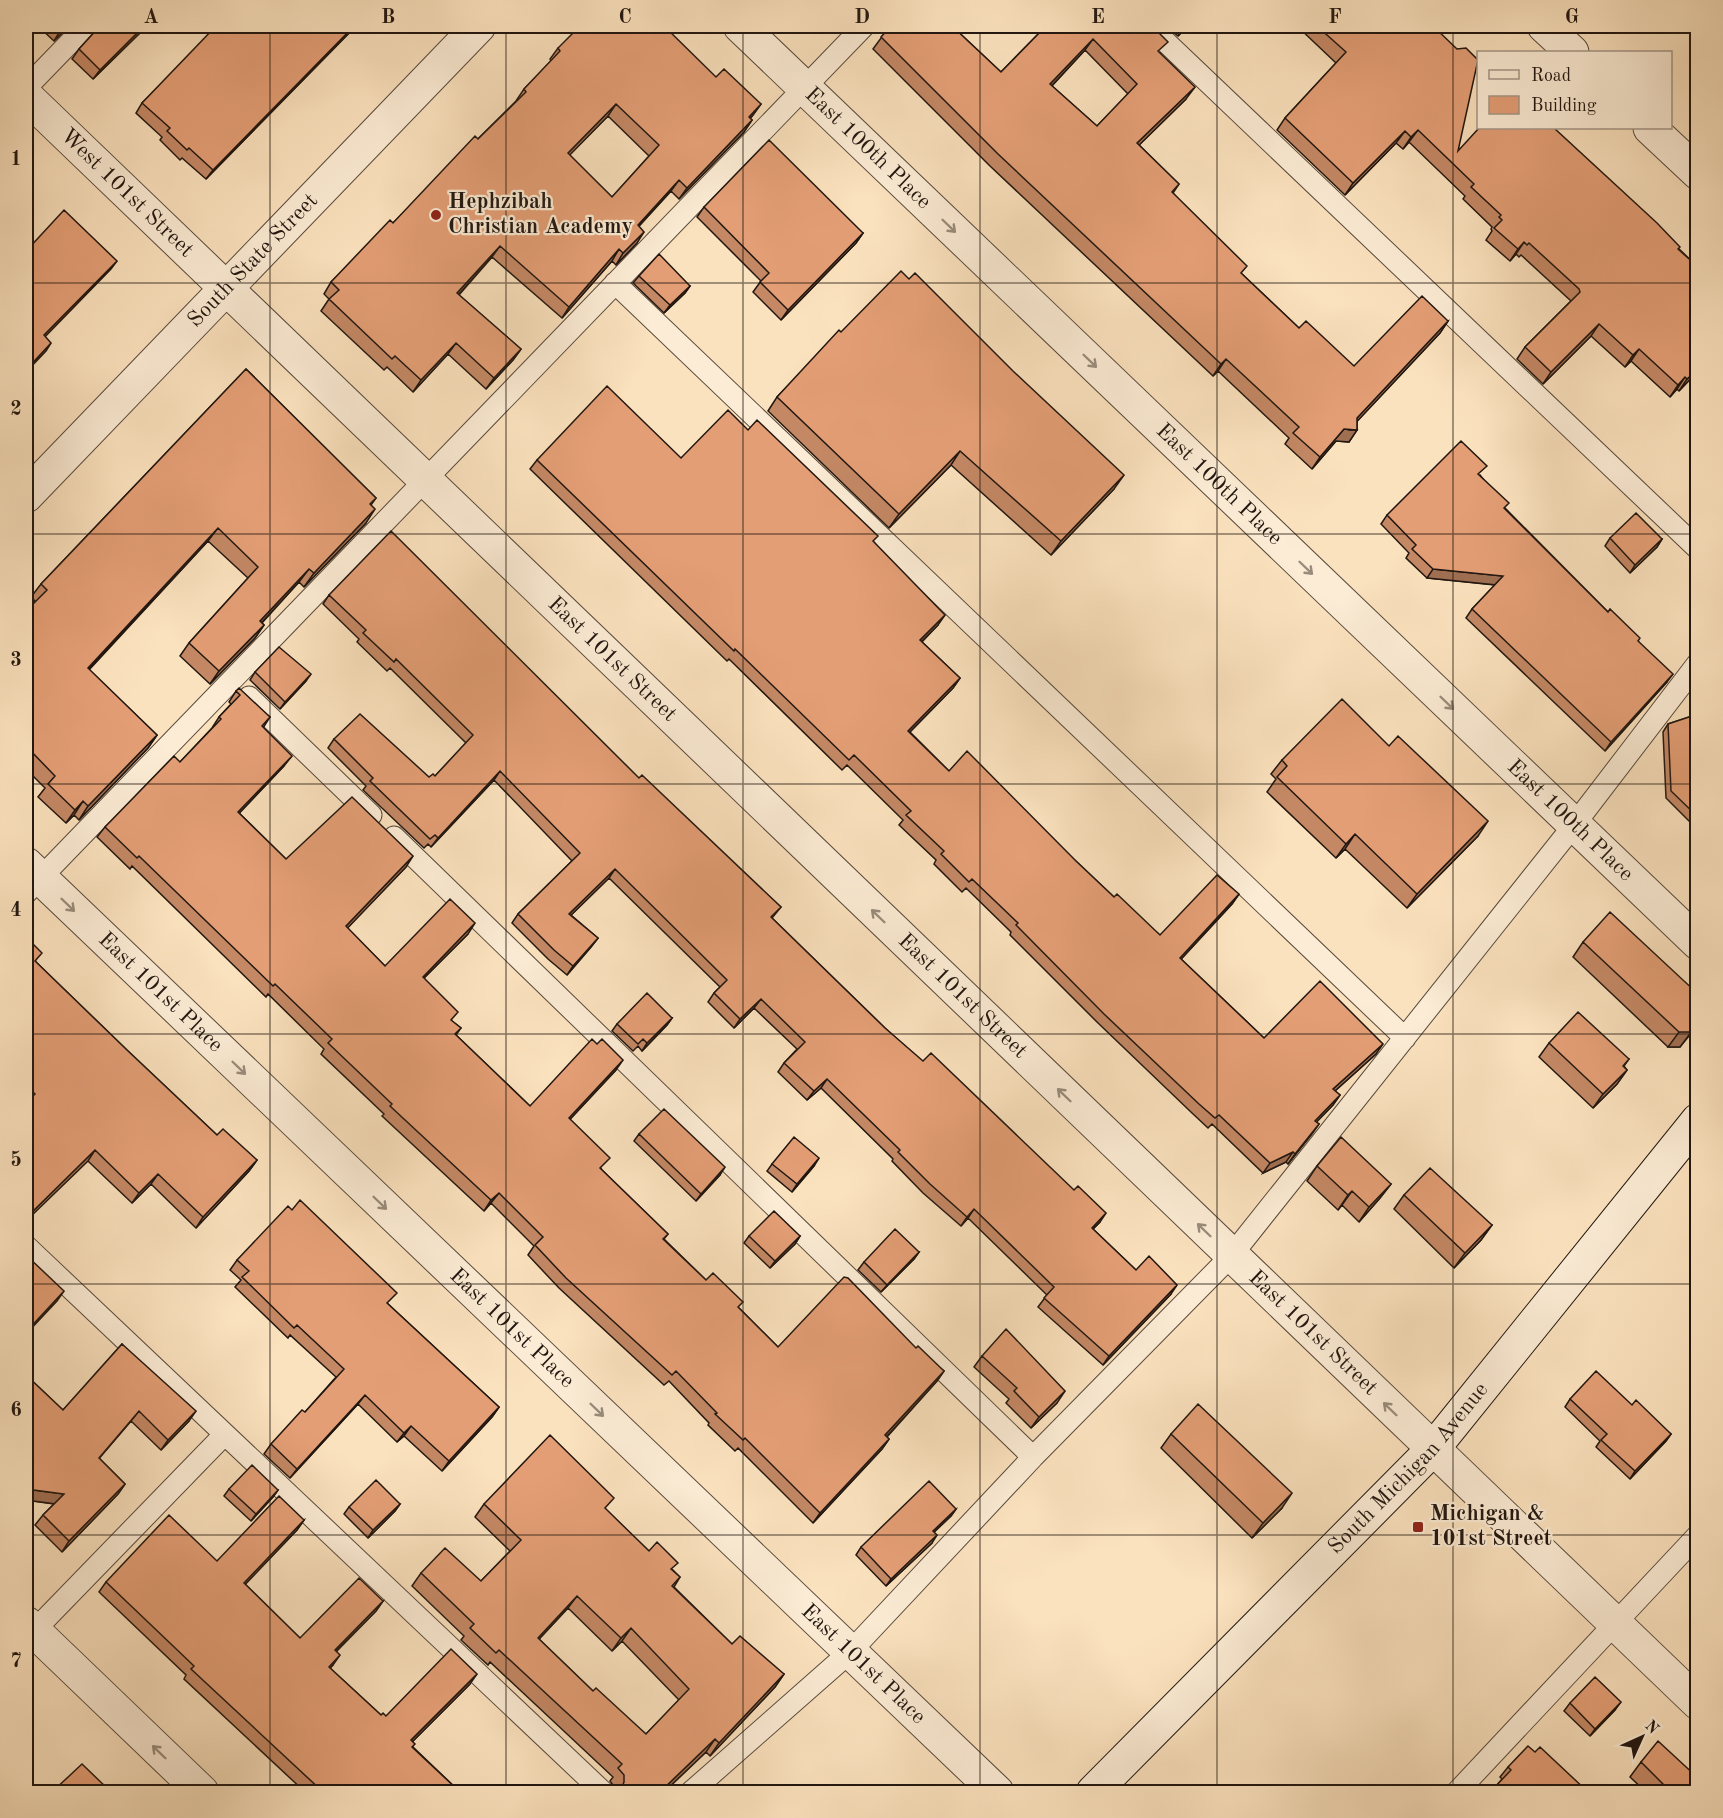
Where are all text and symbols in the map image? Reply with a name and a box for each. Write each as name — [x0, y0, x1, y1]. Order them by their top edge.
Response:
text: A — [143, 8, 159, 28]
text: B — [381, 8, 395, 28]
text: C — [618, 8, 632, 28]
text: D — [854, 8, 870, 28]
text: E — [1091, 8, 1105, 28]
text: F — [1328, 8, 1342, 28]
text: G — [1565, 8, 1579, 28]
legend — [1477, 51, 1672, 129]
text: Road — [1531, 67, 1571, 85]
street label: East 100th Place — [801, 83, 935, 213]
text: Building — [1531, 97, 1597, 115]
street label: West 101st Street — [56, 124, 198, 262]
text: 1 — [10, 150, 22, 170]
street label: South State Street — [184, 189, 322, 332]
place label: Hephzibah Christian Academy — [448, 191, 633, 238]
marker: Hephzibah Christian Academy — [429, 208, 443, 222]
one-way arrow — [942, 219, 957, 233]
one-way arrow — [1082, 354, 1097, 368]
text: 2 — [10, 400, 22, 420]
street label: East 100th Place — [1152, 419, 1286, 549]
one-way arrow — [1299, 561, 1314, 576]
street label: East 101st Street — [543, 593, 681, 726]
text: 3 — [10, 651, 22, 671]
one-way arrow — [1440, 696, 1455, 711]
street label: East 100th Place — [1503, 755, 1637, 886]
one-way arrow — [60, 897, 75, 912]
text: 4 — [10, 901, 22, 921]
one-way arrow — [870, 909, 885, 924]
street label: East 101st Place — [94, 928, 227, 1057]
street label: East 101st Street — [894, 929, 1031, 1063]
one-way arrow — [232, 1061, 247, 1076]
one-way arrow — [1056, 1088, 1071, 1102]
text: 5 — [10, 1150, 22, 1171]
one-way arrow — [373, 1196, 388, 1210]
one-way arrow — [1197, 1223, 1212, 1238]
street label: East 101st Place — [445, 1264, 578, 1392]
street label: East 101st Street — [1244, 1266, 1382, 1400]
street label: South Michigan Avenue — [1324, 1379, 1493, 1559]
text: 6 — [10, 1401, 22, 1421]
one-way arrow — [1383, 1402, 1398, 1416]
one-way arrow — [590, 1403, 605, 1417]
place label: Michigan & 101st Street — [1430, 1503, 1552, 1550]
marker: Michigan & 101st Street — [1411, 1520, 1425, 1534]
street label: East 101st Place — [797, 1600, 930, 1728]
text: 7 — [10, 1652, 22, 1672]
north arrow — [1612, 1707, 1672, 1767]
text: N — [1641, 1718, 1662, 1738]
one-way arrow — [152, 1745, 167, 1759]

